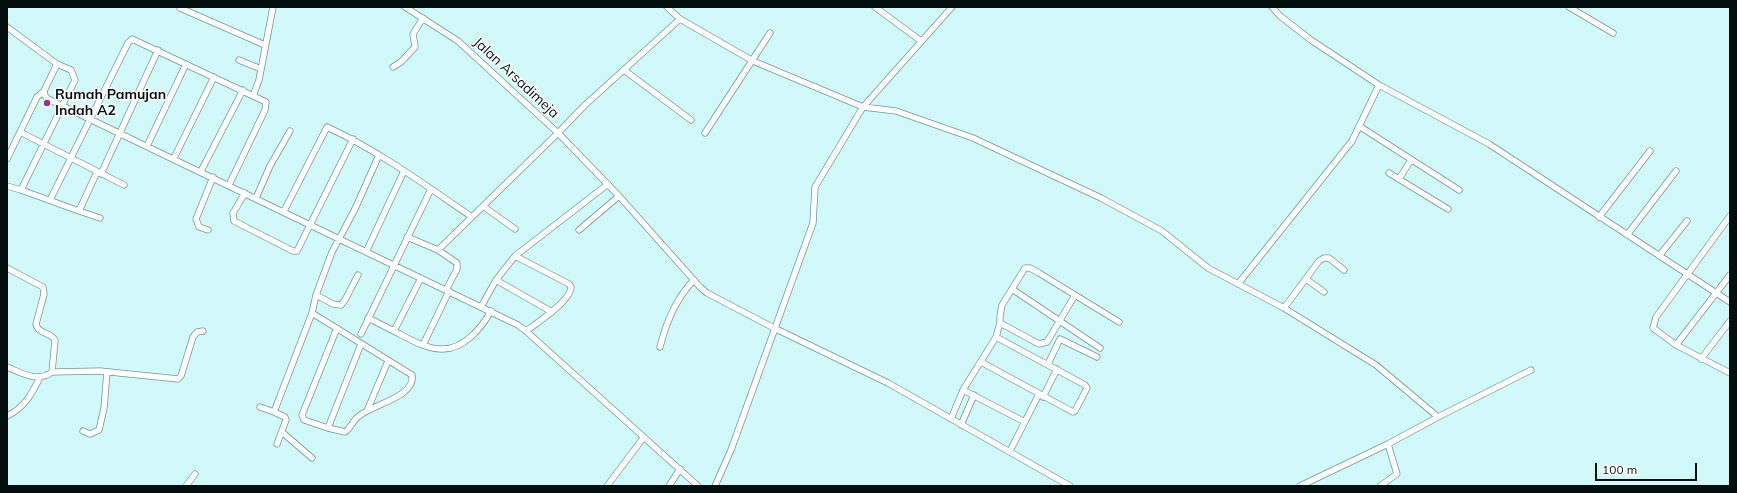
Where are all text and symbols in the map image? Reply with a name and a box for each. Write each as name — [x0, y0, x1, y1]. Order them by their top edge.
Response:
street label: Jalan Arsadimeja — [470, 34, 562, 122]
place label: Rumah Pamujan Indah A2 — [55, 87, 166, 120]
marker: Rumah Pamujan Indah A2 — [42, 98, 52, 108]
scale bar — [1597, 455, 1699, 481]
text: 100 m — [1602, 462, 1637, 477]

